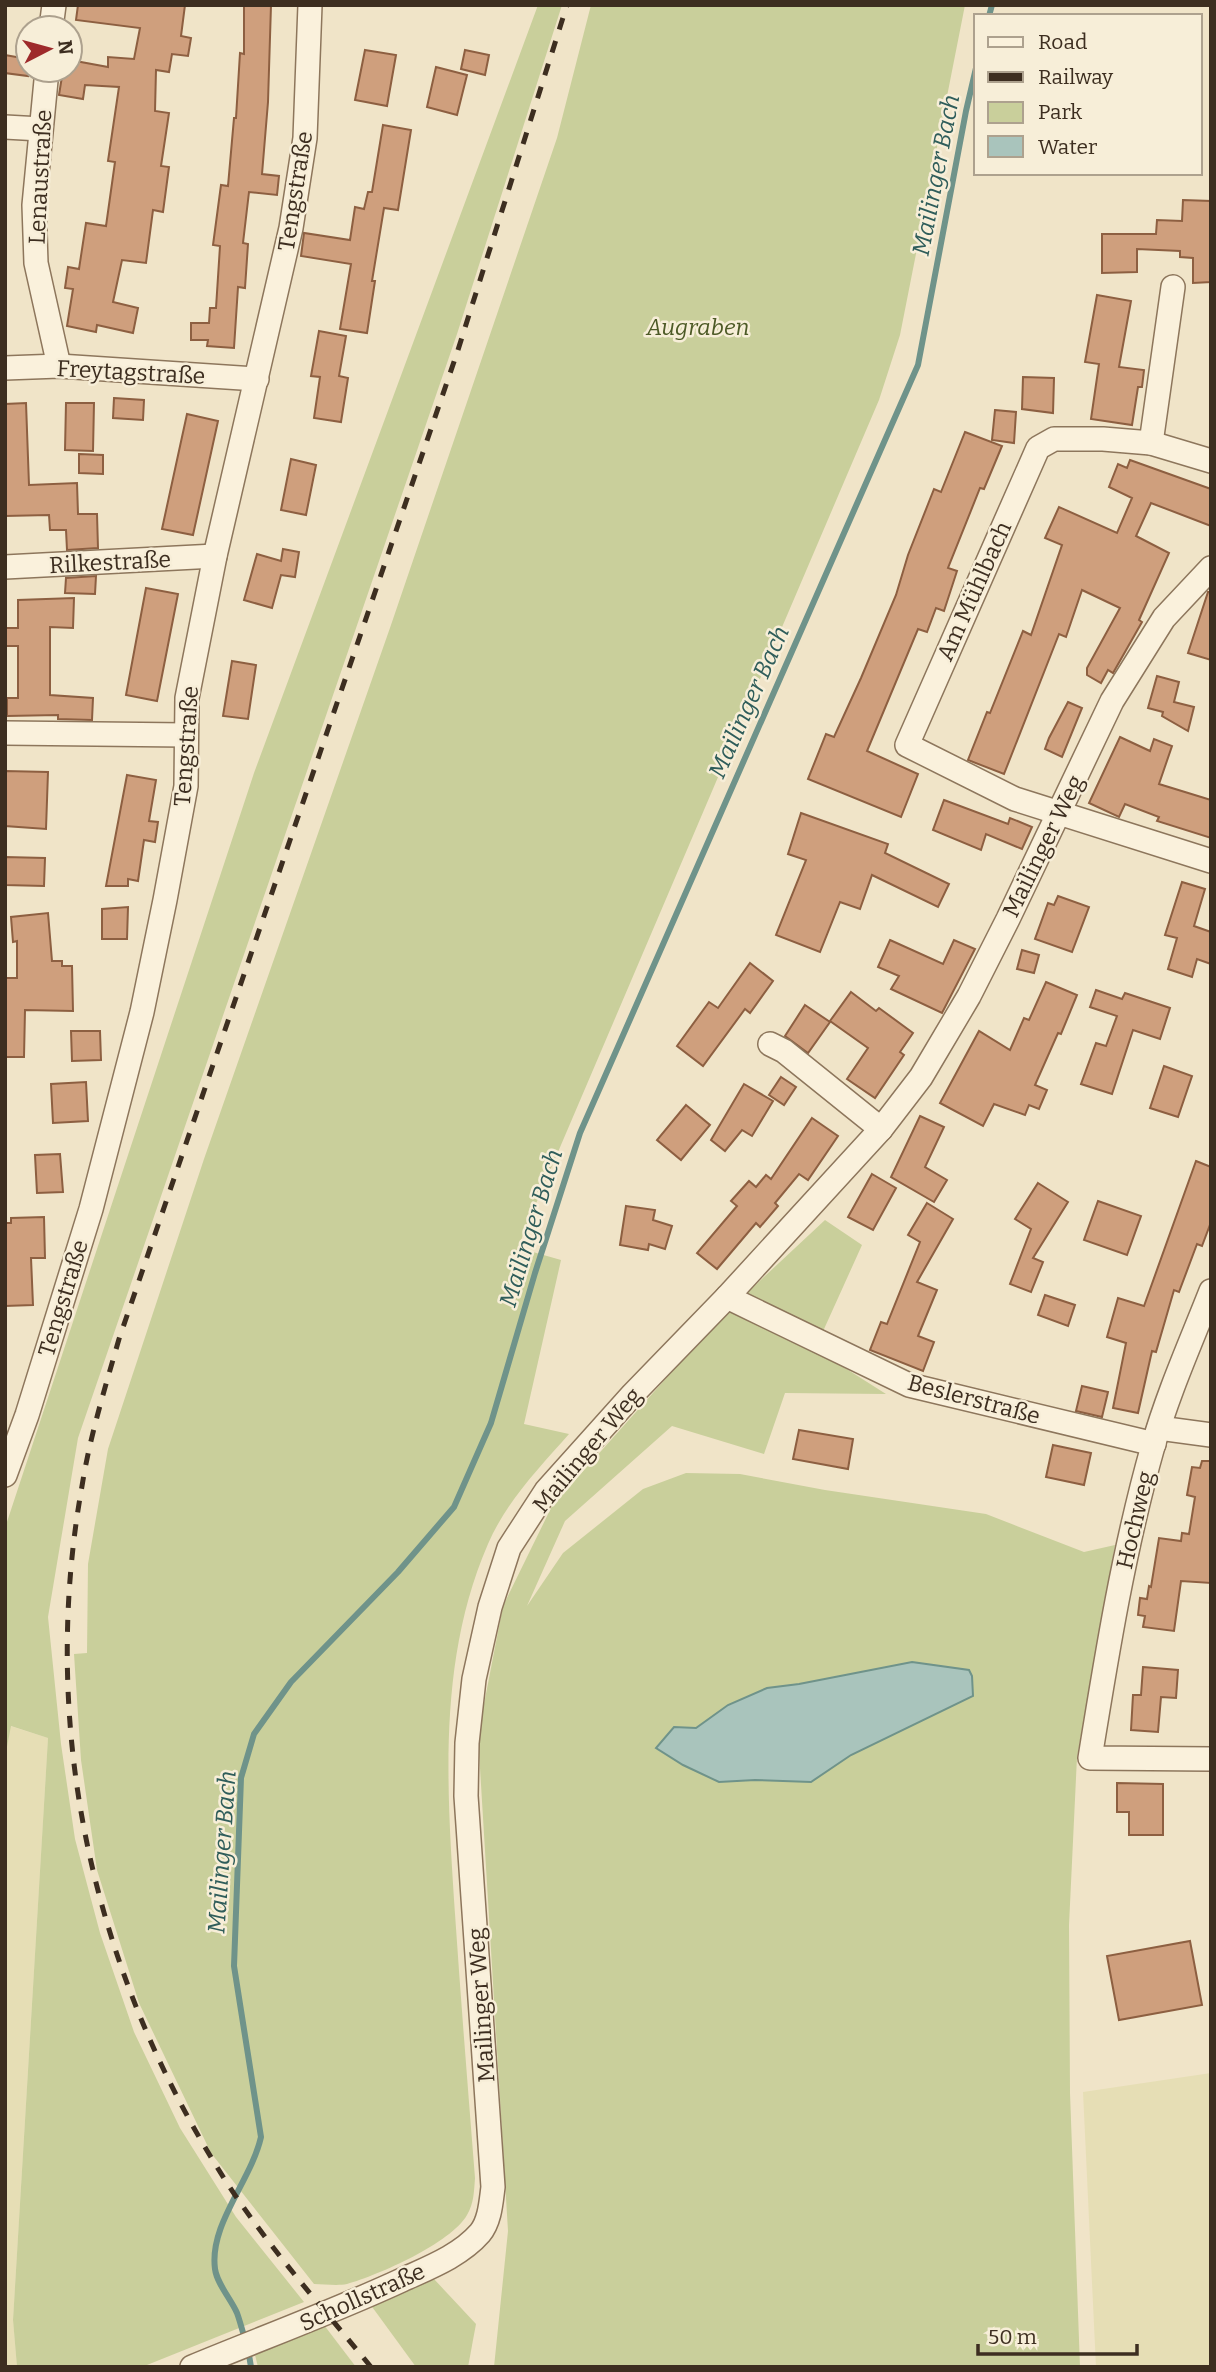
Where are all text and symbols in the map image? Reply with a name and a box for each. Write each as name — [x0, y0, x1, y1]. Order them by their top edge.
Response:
north arrow — [14, 14, 84, 84]
legend — [974, 14, 1202, 175]
text: Road — [1038, 29, 1087, 55]
text: N — [53, 39, 78, 56]
text: Railway — [1038, 64, 1114, 90]
water label: Mailinger Bach — [907, 92, 965, 258]
text: Park — [1038, 99, 1082, 125]
street label: Lenaustraße — [22, 109, 58, 245]
street label: Tengstraße — [272, 129, 318, 253]
text: Water — [1038, 134, 1097, 160]
park label: Augraben — [645, 313, 750, 341]
street label: Freytagstraße — [56, 354, 206, 390]
street label: Am Mühlbach — [931, 517, 1017, 665]
street label: Rilkestraße — [48, 545, 172, 579]
water label: Mailinger Bach — [703, 622, 795, 782]
street label: Tengstraße — [168, 685, 204, 807]
street label: Mailinger Weg — [996, 770, 1090, 922]
water label: Mailinger Bach — [494, 1146, 568, 1310]
street label: Tengstraße — [32, 1236, 94, 1360]
street label: Beslerstraße — [905, 1368, 1043, 1430]
street label: Mailinger Weg — [527, 1382, 648, 1518]
street label: Hochweg — [1110, 1468, 1160, 1572]
water label: Mailinger Bach — [202, 1769, 242, 1935]
street label: Mailinger Weg — [462, 1927, 500, 2083]
street label: Schollstraße — [295, 2257, 429, 2337]
scale bar — [978, 2312, 1137, 2356]
text: 50 m — [988, 2324, 1037, 2350]

